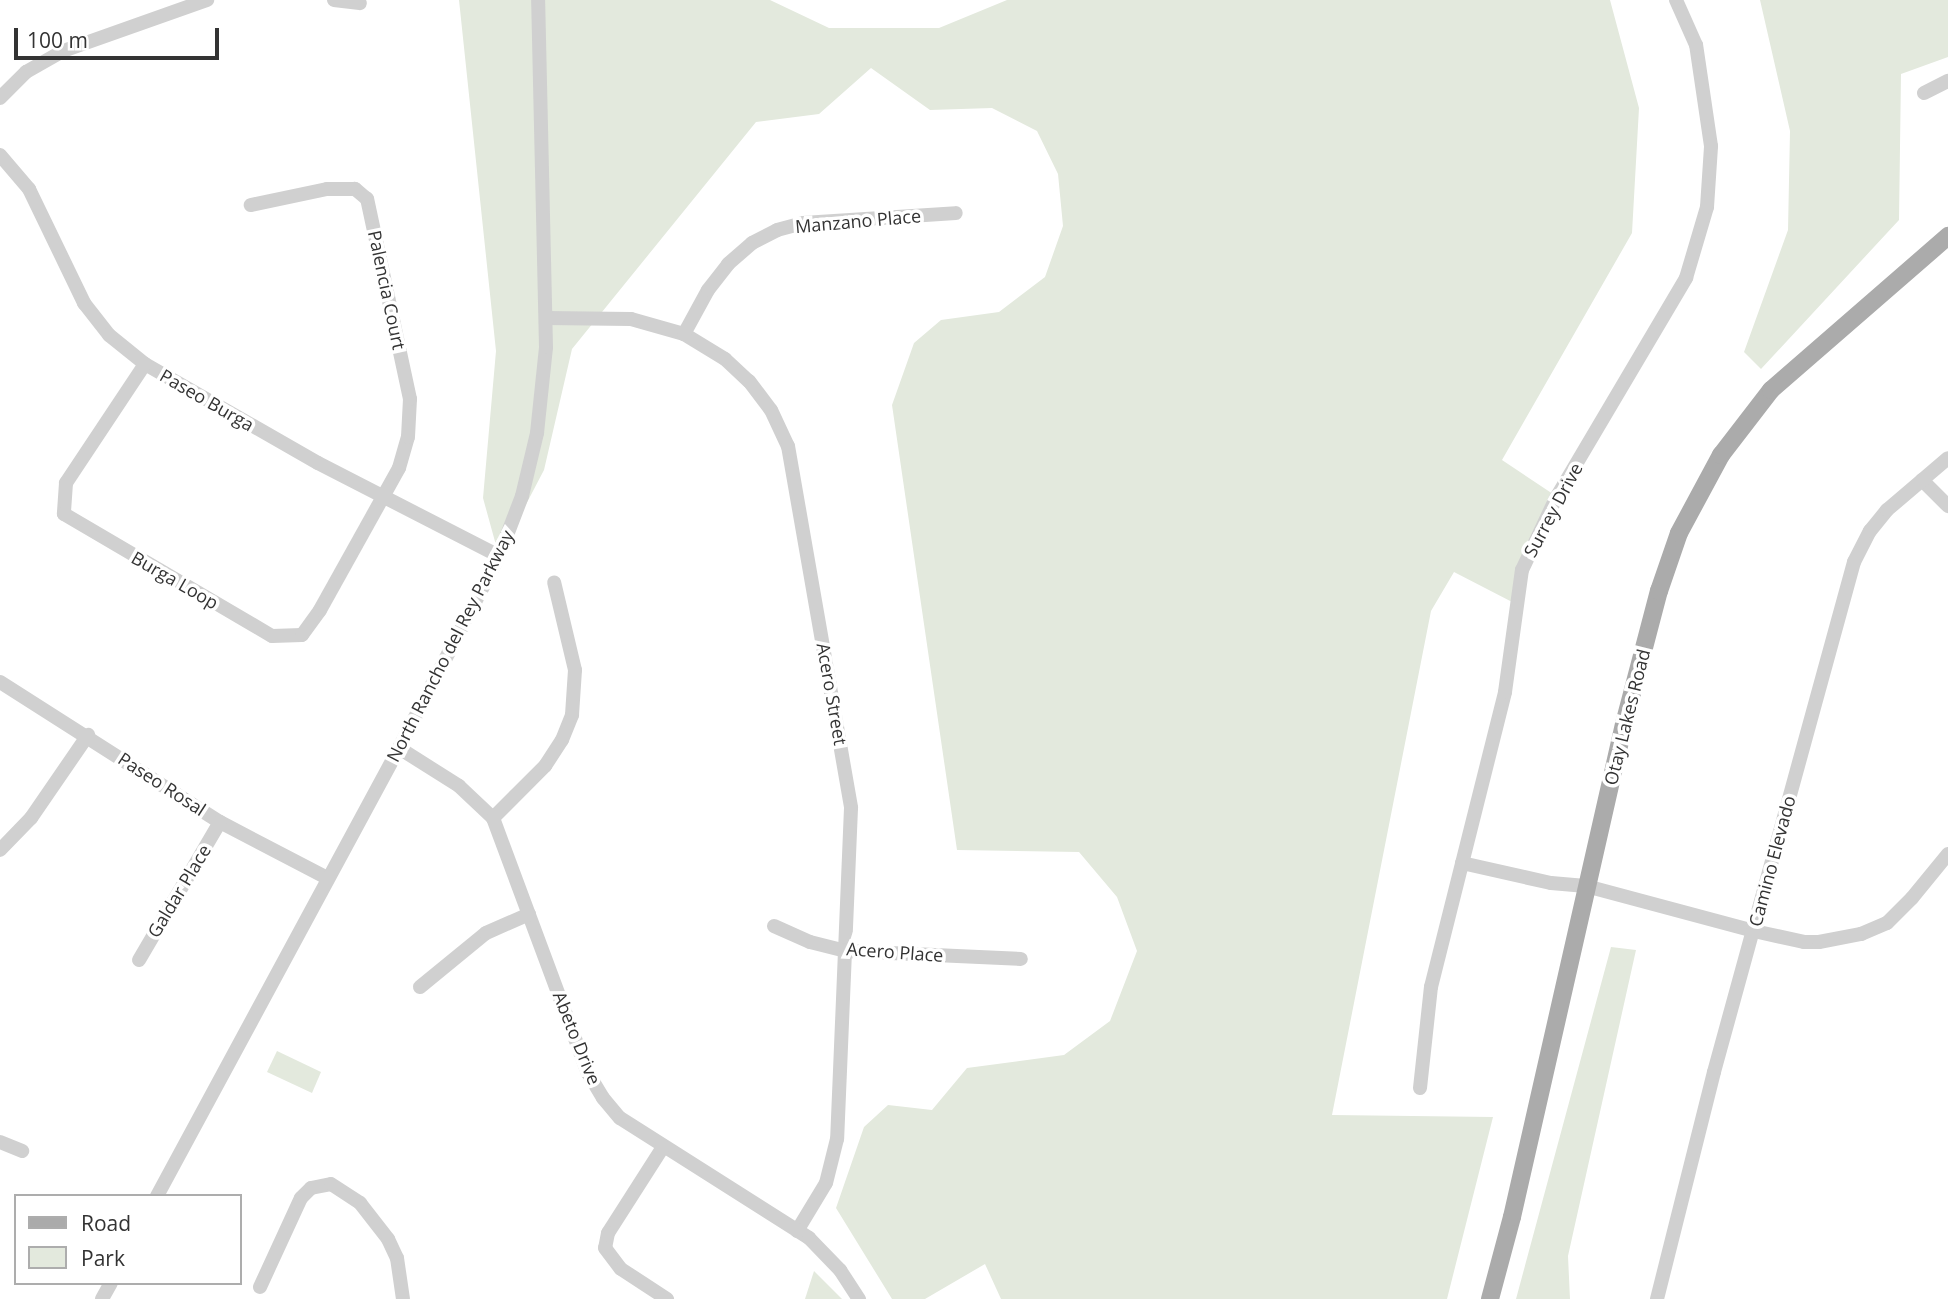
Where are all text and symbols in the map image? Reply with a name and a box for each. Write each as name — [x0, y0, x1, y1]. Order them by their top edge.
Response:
scale bar — [18, 14, 222, 58]
text: 100 m — [27, 26, 88, 54]
street label: Manzano Place — [794, 205, 922, 237]
street label: Palencia Court — [364, 228, 410, 352]
street label: Paseo Burga — [156, 364, 258, 436]
street label: Surrey Drive — [1519, 459, 1587, 561]
street label: North Rancho del Rey Parkway — [382, 527, 518, 765]
street label: Burga Loop — [128, 547, 222, 613]
street label: Acero Street — [812, 641, 852, 747]
street label: Otay Lakes Road — [1600, 647, 1654, 787]
street label: Paseo Rosal — [114, 748, 210, 820]
street label: Camino Elevado — [1744, 793, 1800, 929]
street label: Galdar Place — [143, 841, 215, 941]
street label: Acero Place — [846, 938, 944, 966]
street label: Abeto Drive — [549, 988, 605, 1088]
legend — [14, 1194, 242, 1285]
text: Road — [81, 1209, 131, 1237]
text: Park — [81, 1244, 125, 1272]

